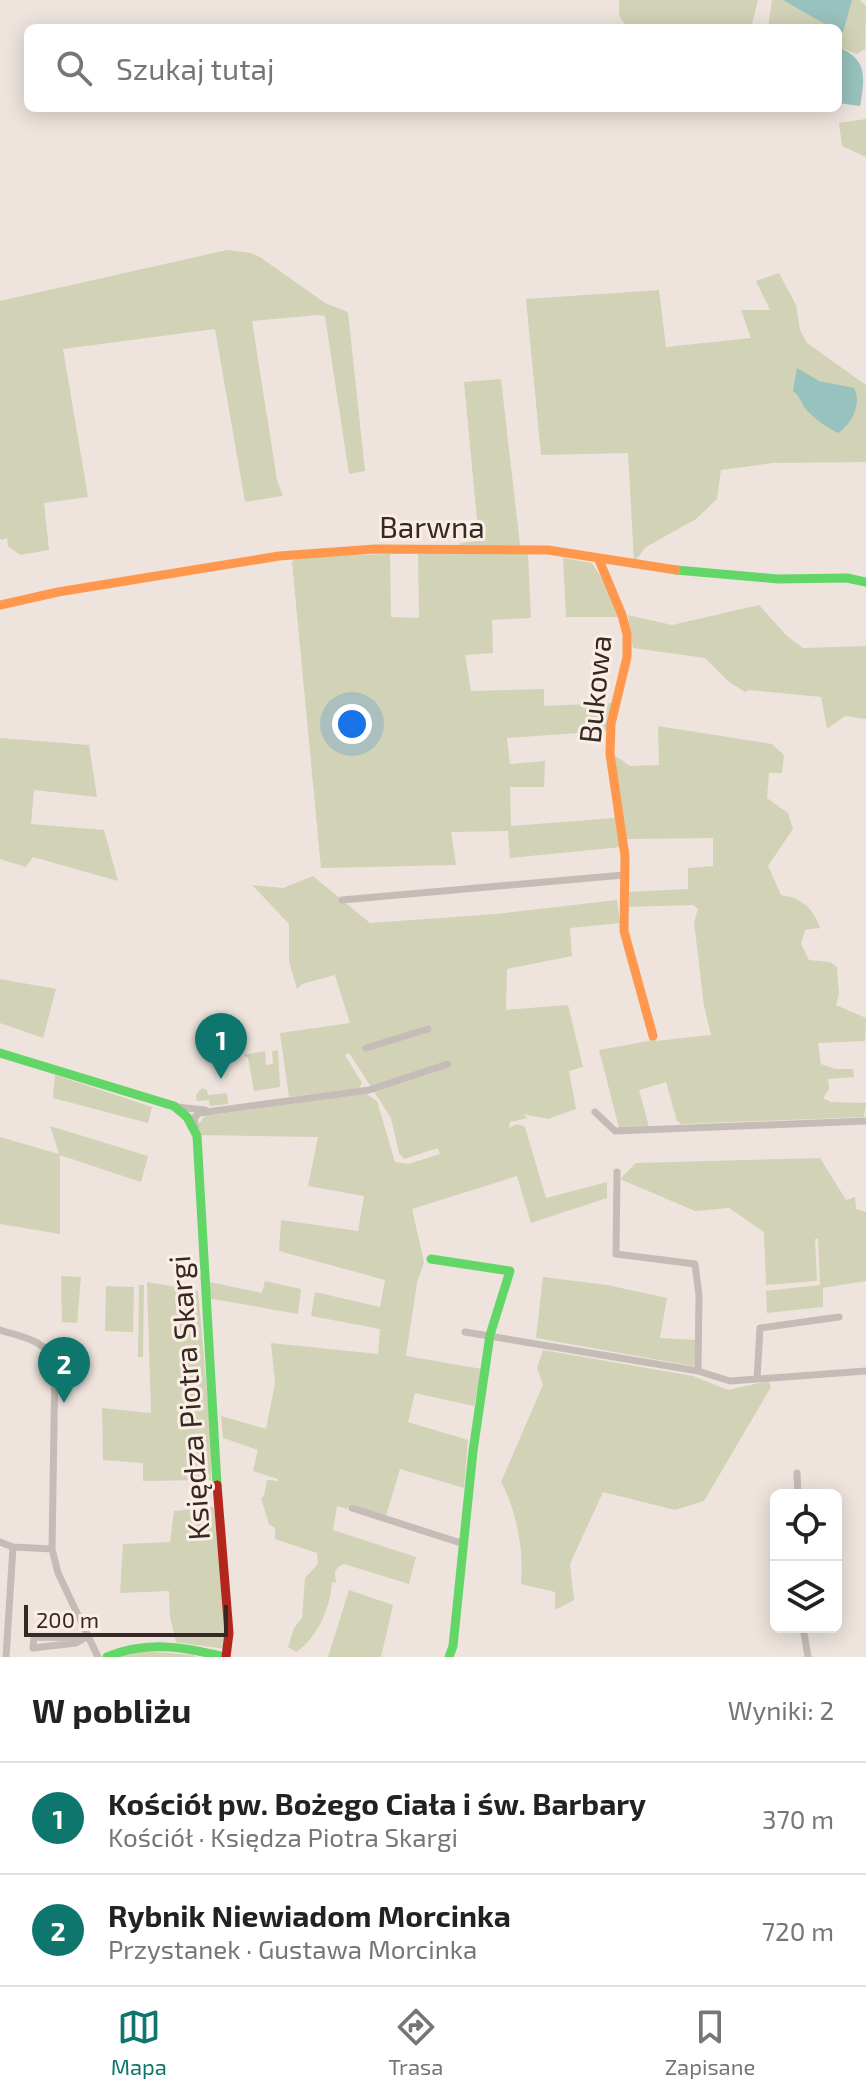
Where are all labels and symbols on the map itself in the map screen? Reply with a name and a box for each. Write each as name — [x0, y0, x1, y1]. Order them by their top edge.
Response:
street label: Barwna — [379, 508, 485, 544]
street label: Bukowa — [570, 633, 618, 745]
your location — [332, 704, 372, 744]
pin: 1 — [195, 1013, 247, 1079]
street label: Księdza Piotra Skargi — [160, 1254, 216, 1542]
pin: 2 — [38, 1337, 90, 1403]
scale bar — [24, 1601, 228, 1637]

